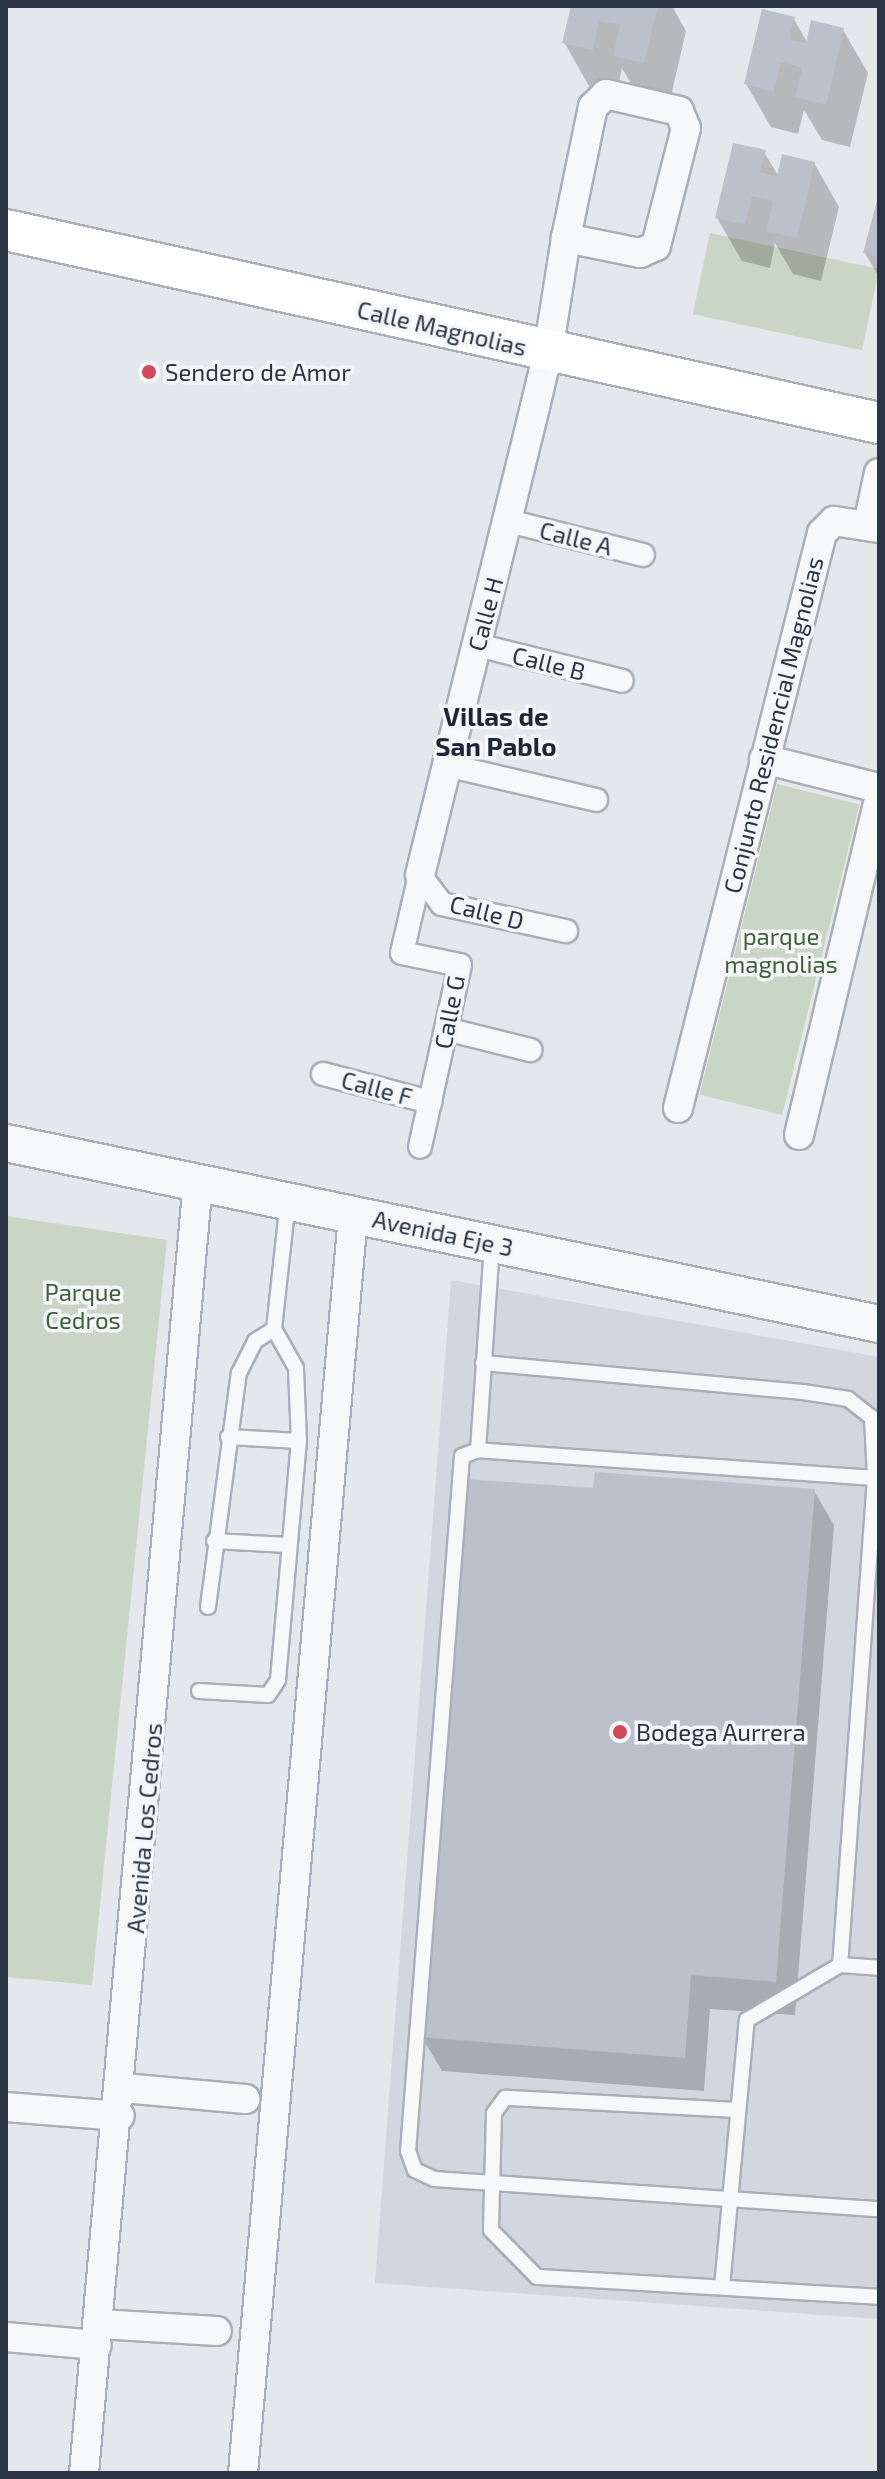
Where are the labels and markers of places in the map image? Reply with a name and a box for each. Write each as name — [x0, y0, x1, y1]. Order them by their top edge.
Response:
place label: Sendero de Amor — [165, 358, 351, 386]
marker: Sendero de Amor — [140, 363, 158, 381]
place label: Bodega Aurrera — [636, 1718, 806, 1746]
marker: Bodega Aurrera — [611, 1723, 629, 1741]

